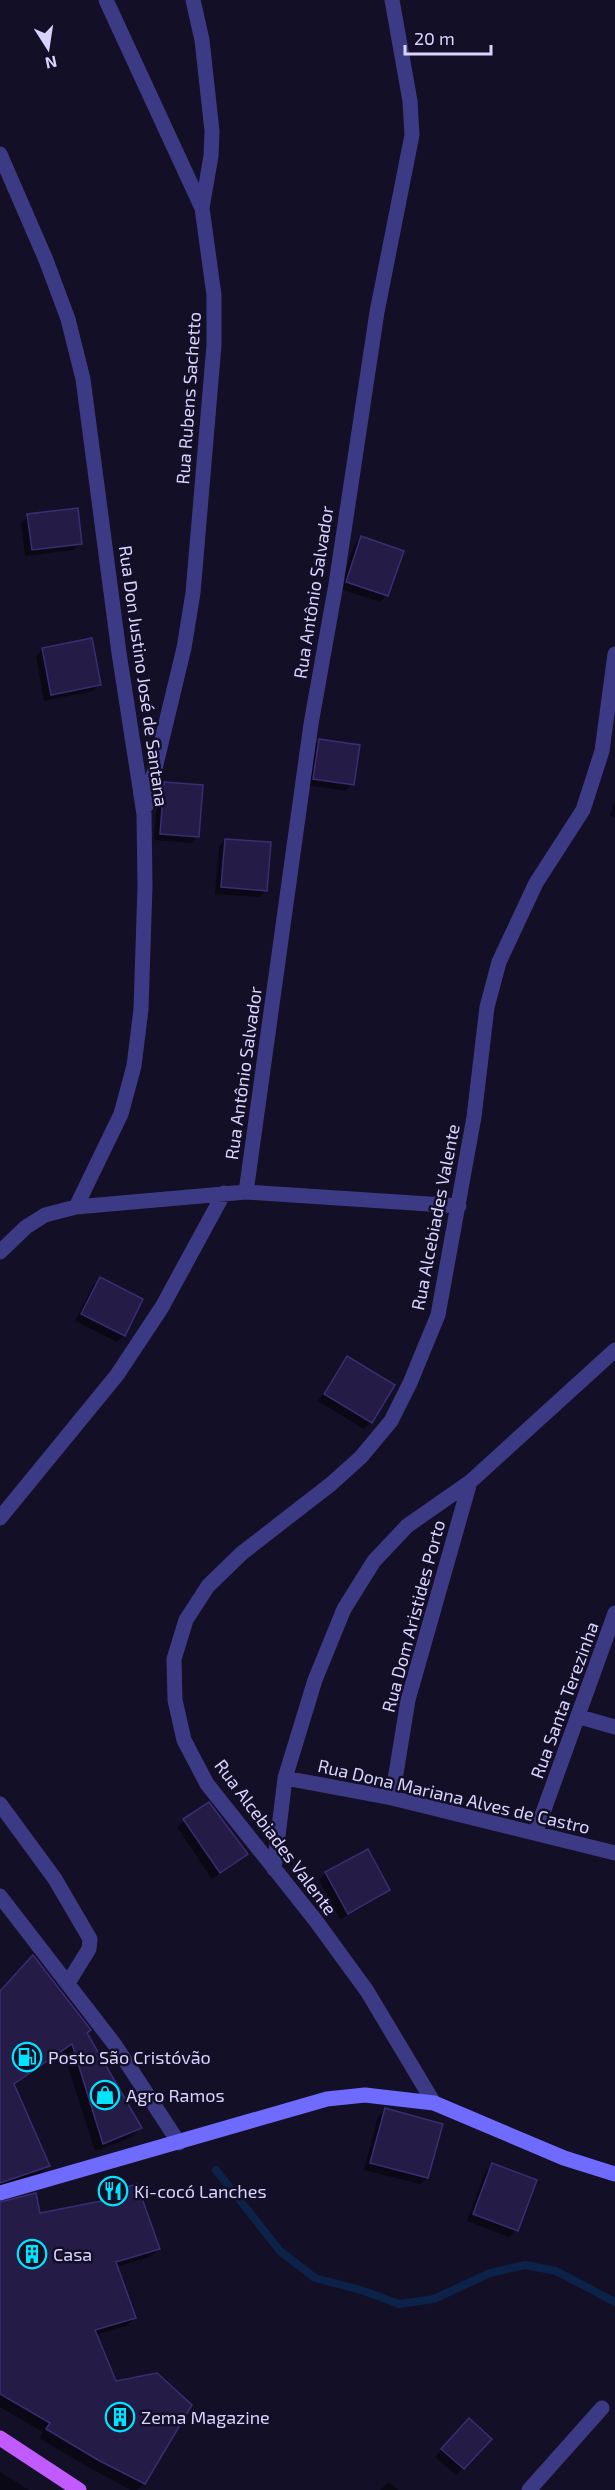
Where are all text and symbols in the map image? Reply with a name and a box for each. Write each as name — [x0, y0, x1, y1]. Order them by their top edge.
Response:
north arrow — [18, 18, 78, 78]
scale bar — [405, 18, 490, 56]
text: 20 m — [414, 27, 455, 49]
text: N — [44, 53, 59, 74]
street label: Rua Rubens Sachetto — [171, 311, 205, 485]
street label: Rua Antônio Salvador — [288, 504, 338, 680]
street label: Rua Don Justino José de Santana — [115, 544, 173, 808]
street label: Rua Antônio Salvador — [220, 985, 266, 1161]
street label: Rua Alcebiades Valente — [406, 1122, 464, 1312]
street label: Rua Dom Aristides Porto — [377, 1517, 449, 1715]
street label: Rua Santa Terezinha — [525, 1619, 603, 1781]
street label: Rua Dona Mariana Alves de Castro — [316, 1754, 592, 1838]
street label: Rua Alcebiades Valente — [210, 1755, 342, 1919]
fuel station icon: Posto São Cristóvão — [11, 2041, 43, 2073]
place label: Posto São Cristóvão — [48, 2046, 211, 2068]
shop icon: Agro Ramos — [89, 2079, 121, 2111]
place label: Agro Ramos — [126, 2084, 225, 2106]
restaurant icon: Ki-cocó Lanches — [97, 2175, 129, 2207]
place label: Ki-cocó Lanches — [134, 2180, 267, 2202]
building icon: Casa — [16, 2238, 48, 2270]
place label: Casa — [53, 2243, 92, 2265]
building icon: Zema Magazine — [104, 2401, 136, 2433]
place label: Zema Magazine — [141, 2406, 270, 2428]

